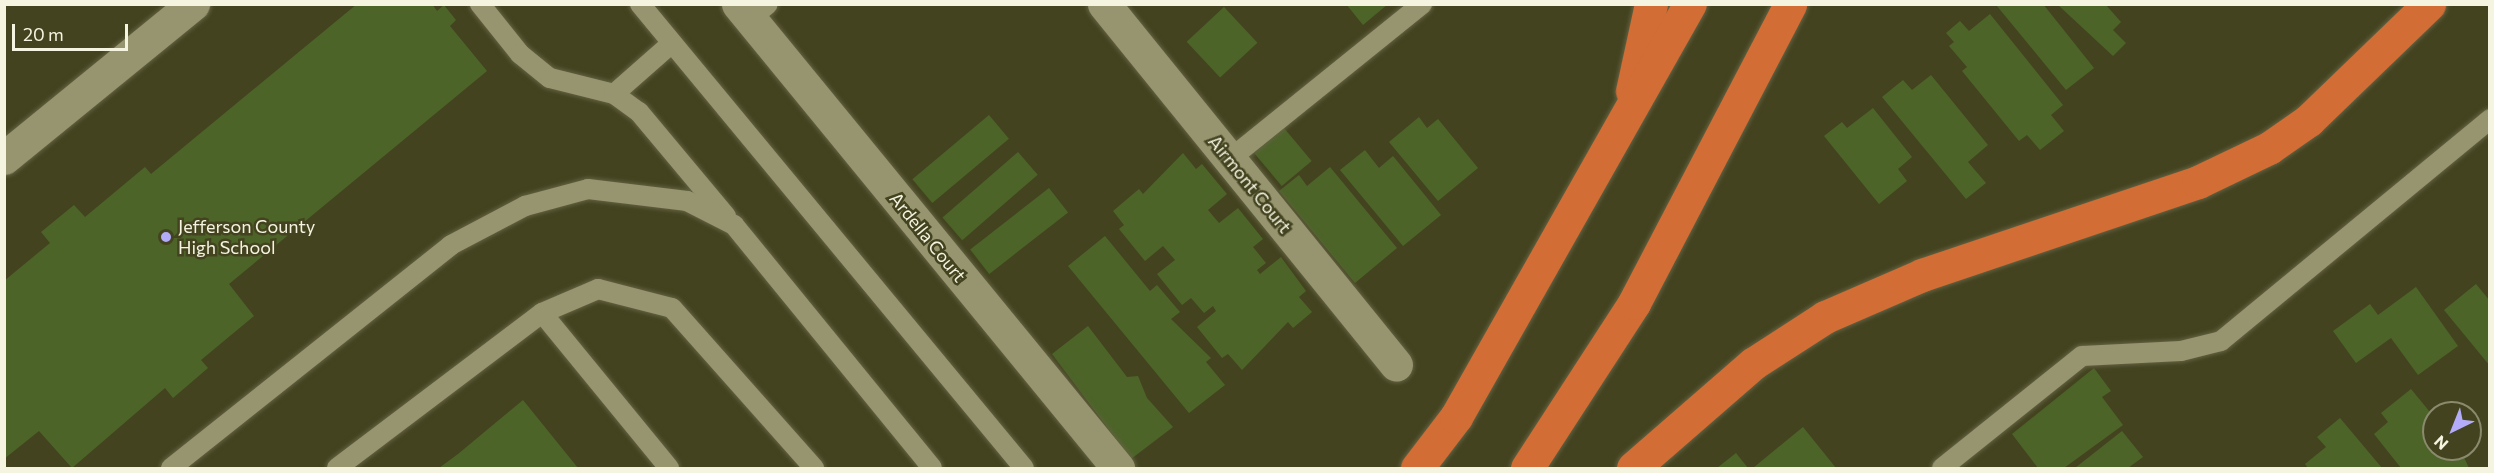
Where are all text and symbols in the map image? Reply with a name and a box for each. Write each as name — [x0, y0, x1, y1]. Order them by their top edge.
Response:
scale bar — [15, 12, 130, 50]
text: 20 m — [23, 23, 64, 45]
street label: Airmont Court — [1204, 131, 1296, 237]
street label: Ardella Court — [885, 188, 971, 286]
place label: Jefferson County High School — [178, 216, 315, 258]
marker: Jefferson County High School — [159, 230, 173, 244]
north arrow — [2422, 401, 2482, 461]
text: N — [2430, 432, 2452, 454]

